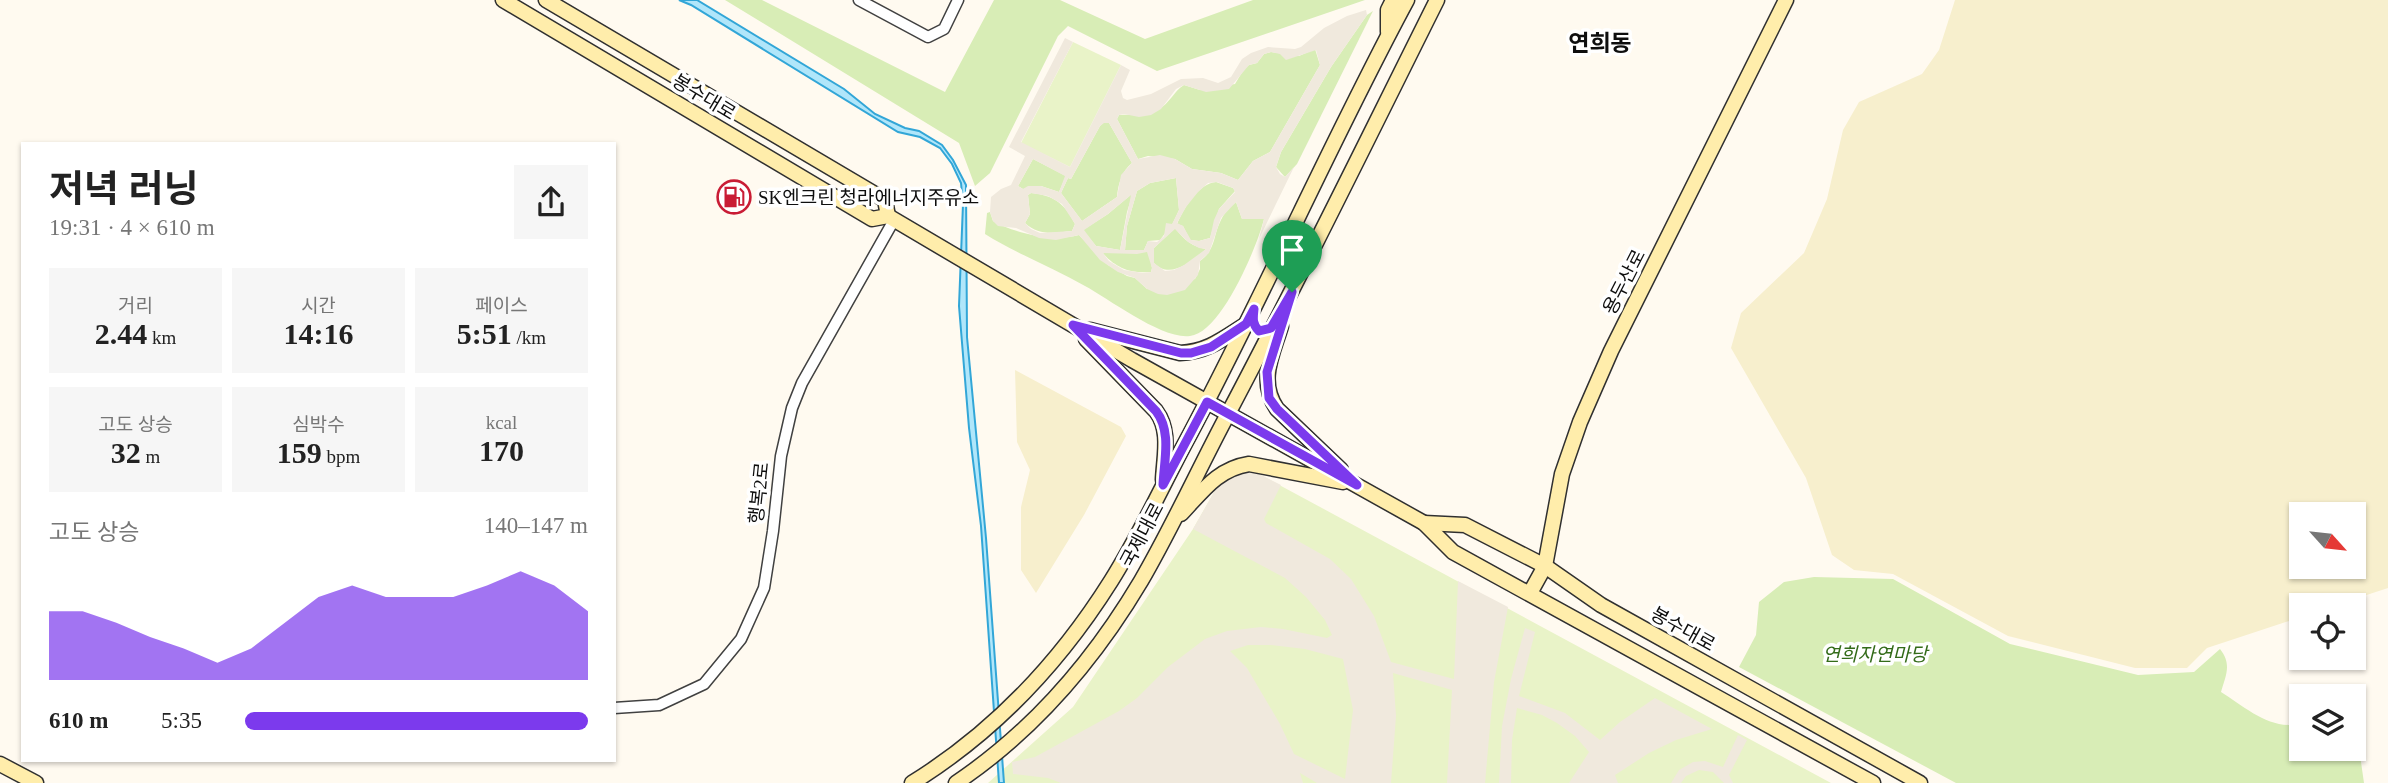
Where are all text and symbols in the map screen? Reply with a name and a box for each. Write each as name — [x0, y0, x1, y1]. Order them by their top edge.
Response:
district label: 연희동 — [1568, 31, 1632, 56]
street label: 봉수대로 — [669, 70, 739, 124]
button: share — [514, 165, 588, 239]
text: 저녁 러닝 — [49, 168, 198, 210]
fuel station icon: SK엔크린 청라에너지주유소 — [715, 178, 753, 216]
place label: SK엔크린 청라에너지주유소 — [758, 187, 979, 208]
text: 19:31 · 4 × 610 m — [49, 215, 215, 240]
pin — [1262, 220, 1322, 292]
icon: arrive — [1273, 231, 1311, 269]
street label: 용두산로 — [1599, 246, 1649, 318]
text: 거리 — [118, 295, 153, 316]
text: 시간 — [301, 295, 336, 316]
text: 페이스 — [475, 295, 528, 316]
text: 2.44 — [95, 317, 147, 350]
text: 14:16 — [284, 317, 354, 350]
text: 5:51 — [457, 317, 512, 350]
text: km — [147, 327, 176, 348]
text: /km — [512, 327, 546, 348]
text: kcal — [486, 412, 517, 433]
text: 고도 상승 — [98, 414, 173, 435]
text: 심박수 — [292, 414, 345, 435]
text: 170 — [479, 434, 524, 467]
text: 32 — [111, 436, 141, 469]
text: 159 — [277, 436, 322, 469]
text: m — [141, 446, 160, 467]
text: bpm — [322, 446, 360, 467]
street label: 행복2로 — [745, 461, 773, 525]
street label: 국제대로 — [1116, 499, 1168, 571]
north arrow — [2289, 502, 2366, 579]
map controls — [2289, 502, 2366, 761]
text: 140–147 m — [484, 513, 588, 538]
text: 고도 상승 — [49, 520, 139, 545]
button: locate — [2289, 593, 2366, 670]
street label: 봉수대로 — [1647, 603, 1719, 655]
park label: 연희자연마당 — [1823, 644, 1930, 665]
button: layers — [2289, 684, 2366, 761]
text: 610 m — [49, 708, 108, 733]
text: 5:35 — [161, 708, 202, 733]

